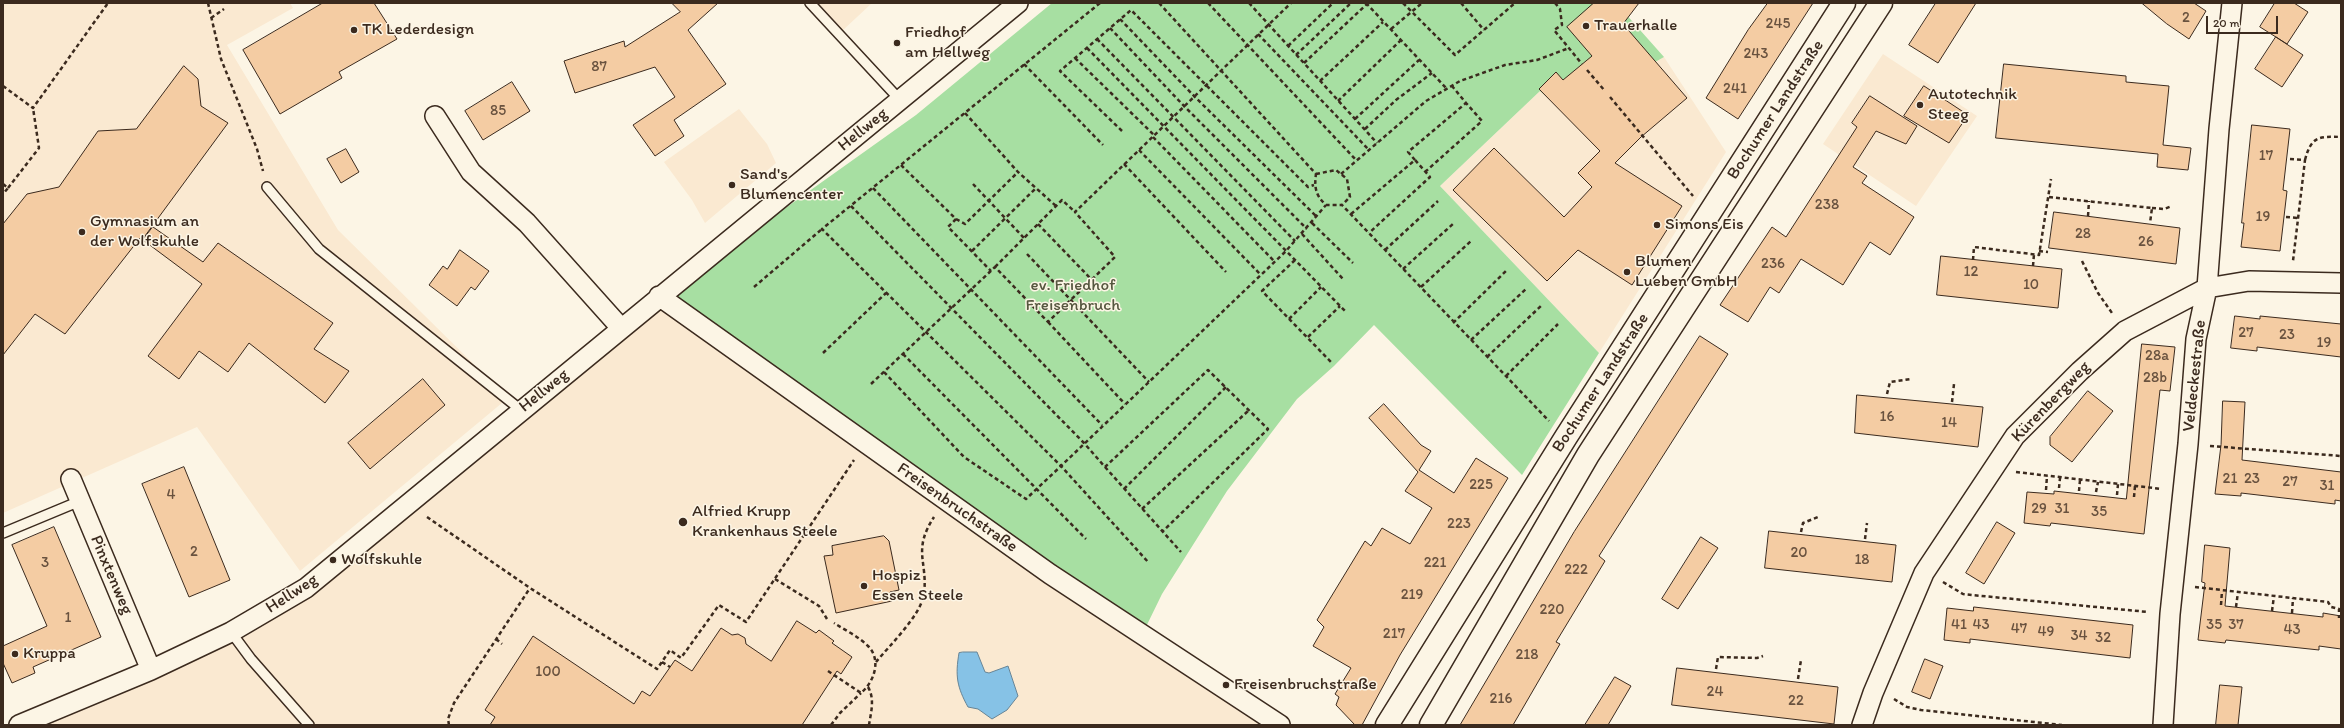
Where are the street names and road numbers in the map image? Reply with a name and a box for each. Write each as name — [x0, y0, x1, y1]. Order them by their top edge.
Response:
street label: Bochumer Landstraße — [1723, 36, 1829, 184]
street label: Hellweg — [834, 104, 892, 156]
street label: Bochumer Landstraße — [1548, 309, 1654, 457]
street label: Veldeckestraße — [2179, 319, 2211, 433]
street label: Kürenbergweg — [2007, 357, 2095, 447]
street label: Hellweg — [515, 365, 573, 417]
street label: Freisenbruchstraße — [893, 459, 1021, 557]
street label: Pinxtenweg — [85, 532, 137, 618]
street label: Hellweg — [262, 570, 322, 618]

